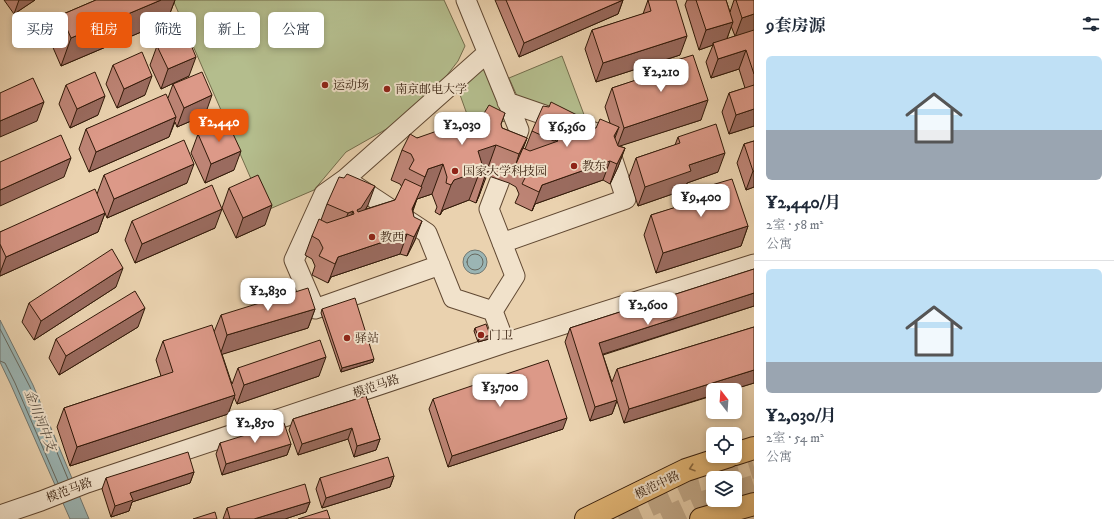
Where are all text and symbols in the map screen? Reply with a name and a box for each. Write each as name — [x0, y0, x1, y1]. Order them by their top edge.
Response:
chip: 买房 — [12, 12, 68, 48]
chip: 租房 — [76, 12, 132, 48]
chip: 筛选 — [140, 12, 196, 48]
chip: 新上 — [204, 12, 260, 48]
chip: 公寓 — [268, 12, 324, 48]
icon: filters — [1080, 13, 1102, 35]
text: 9套房源 — [766, 15, 825, 37]
pin: ¥2,210 — [628, 59, 694, 93]
text: ¥2,210 — [643, 64, 679, 80]
place label: 运动场 — [333, 78, 369, 93]
marker: 运动场 — [320, 80, 330, 90]
place label: 南京邮电大学 — [395, 82, 467, 97]
icon: home — [898, 82, 970, 154]
marker: 南京邮电大学 — [382, 84, 392, 94]
pin: ¥2,440 — [186, 109, 252, 143]
pin: ¥2,030 — [429, 112, 495, 146]
text: ¥2,440 — [199, 114, 239, 130]
pin: ¥6,360 — [534, 114, 600, 148]
text: ¥2,030 — [443, 117, 481, 133]
text: ¥6,360 — [548, 119, 586, 135]
place label: 教东 — [582, 159, 606, 174]
marker: 教东 — [569, 161, 579, 171]
place label: 国家大学科技园 — [463, 164, 547, 179]
marker: 国家大学科技园 — [450, 166, 460, 176]
pin: ¥9,400 — [668, 184, 734, 218]
text: ¥9,400 — [681, 189, 721, 205]
text: ¥2,440/月 — [766, 192, 841, 214]
text: 2室 · 58 m² — [766, 217, 823, 233]
place label: 教西 — [380, 230, 404, 245]
marker: 教西 — [367, 232, 377, 242]
text: 公寓 — [766, 236, 792, 252]
pin: ¥2,830 — [235, 278, 301, 312]
text: ¥2,830 — [249, 283, 287, 299]
pin: ¥2,600 — [615, 292, 681, 326]
icon: home — [898, 295, 970, 367]
text: ¥2,600 — [628, 297, 668, 313]
place label: 门卫 — [489, 328, 513, 343]
marker: 门卫 — [476, 330, 486, 340]
place label: 驿站 — [355, 331, 379, 346]
marker: 驿站 — [342, 333, 352, 343]
street label: 模范马路 — [351, 372, 401, 401]
pin: ¥3,700 — [467, 374, 533, 408]
text: ¥3,700 — [481, 379, 519, 395]
north arrow — [706, 383, 742, 419]
map controls — [706, 383, 742, 507]
water label: 金川河中支 — [21, 387, 60, 455]
text: ¥2,030/月 — [766, 405, 837, 427]
pin: ¥2,850 — [222, 410, 288, 444]
text: ¥2,850 — [236, 415, 274, 431]
button: locate — [706, 427, 742, 463]
text: 2室 · 54 m² — [766, 430, 824, 446]
text: 公寓 — [766, 449, 792, 465]
one-way arrow — [689, 463, 696, 472]
street label: 模范中路 — [632, 468, 682, 503]
button: layers — [706, 471, 742, 507]
street label: 模范马路 — [44, 475, 94, 506]

